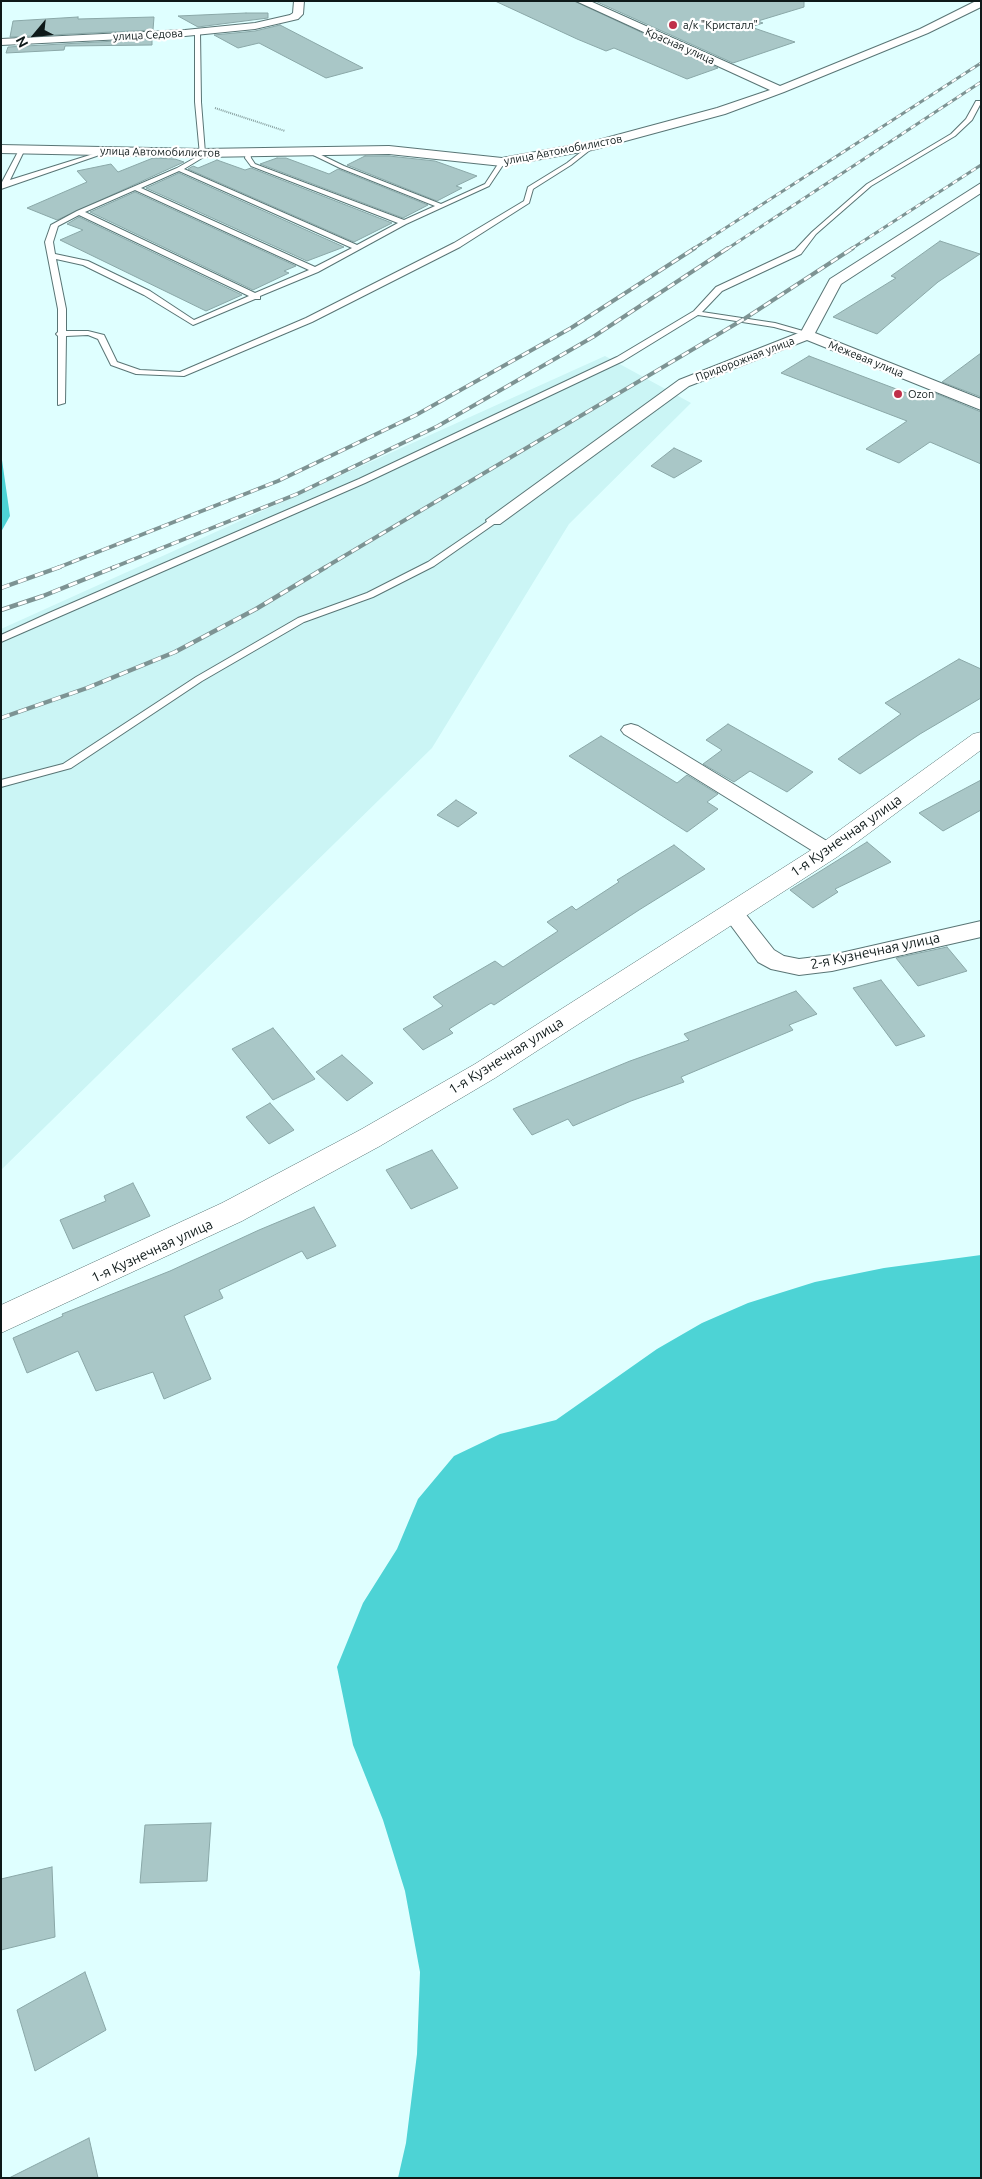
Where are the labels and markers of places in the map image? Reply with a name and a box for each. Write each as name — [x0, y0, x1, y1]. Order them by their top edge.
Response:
place label: а/к "Кристалл" — [683, 18, 758, 32]
marker: а/к "Кристалл" — [667, 19, 679, 31]
place label: Ozon — [908, 387, 934, 401]
marker: Ozon — [892, 388, 904, 400]

